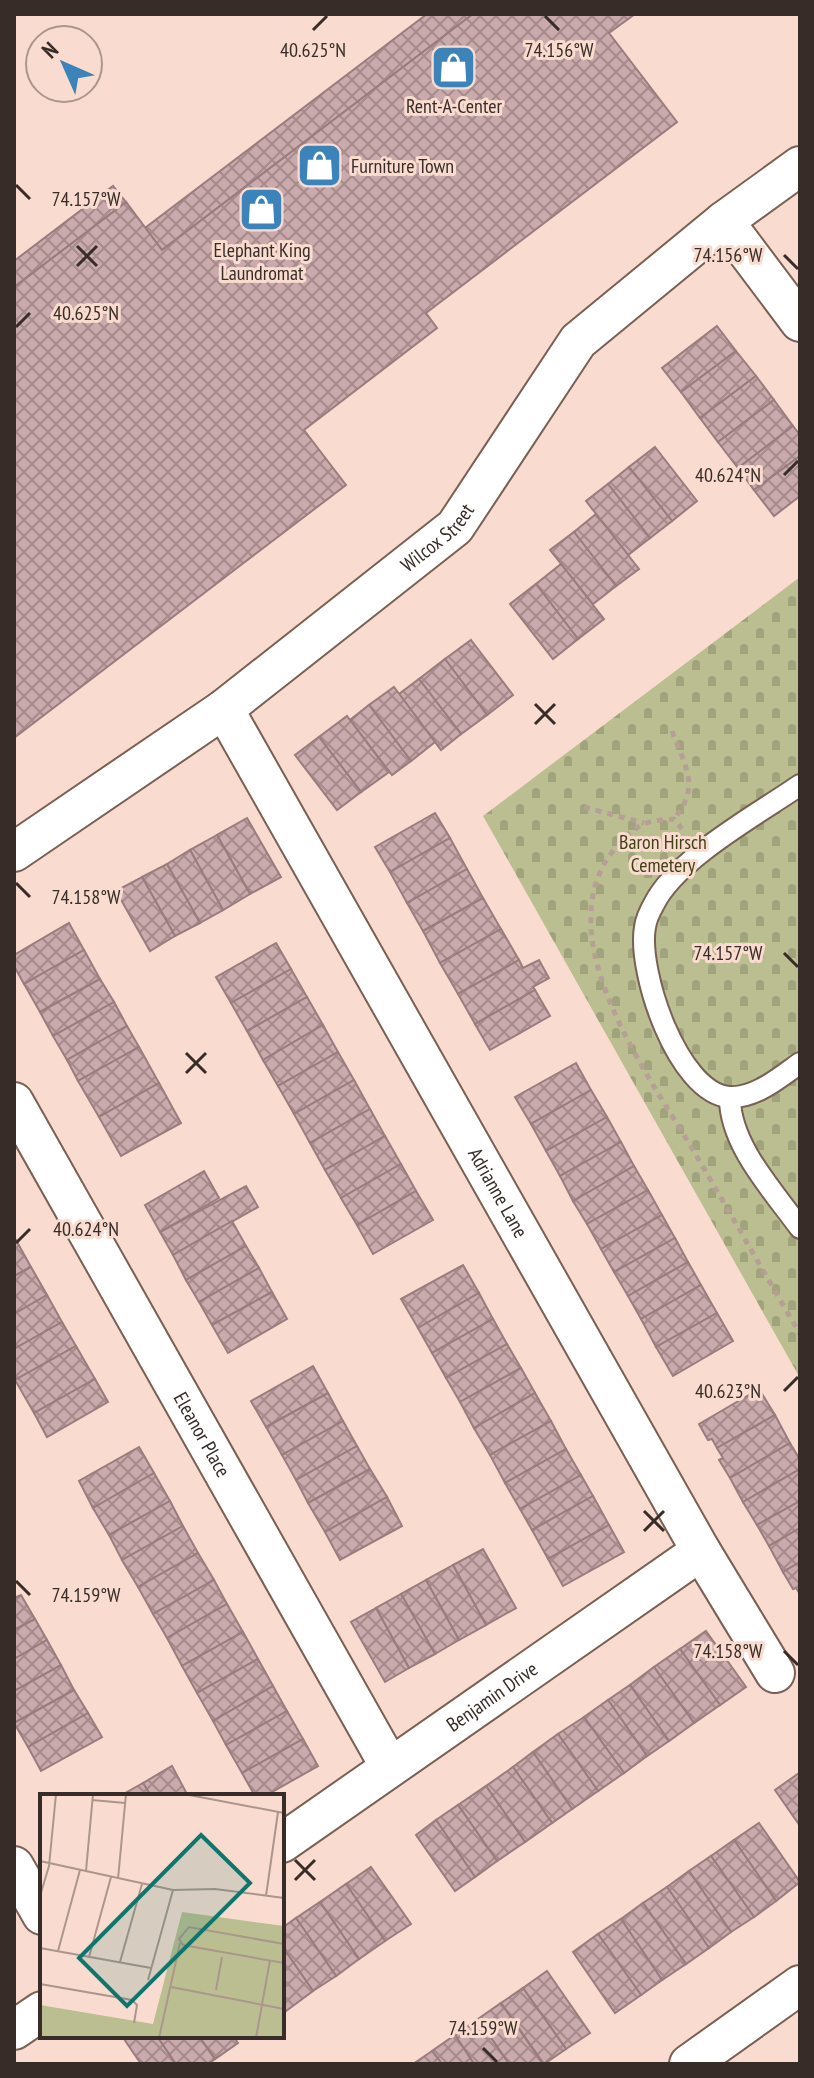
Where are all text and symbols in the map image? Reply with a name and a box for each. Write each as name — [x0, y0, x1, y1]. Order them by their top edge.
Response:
north arrow — [24, 24, 104, 104]
text: N — [36, 36, 64, 64]
text: 40.625°N — [280, 37, 346, 63]
text: 74.156°W — [525, 37, 594, 63]
shop icon: Rent-A-Center — [430, 43, 478, 91]
place label: Rent-A-Center — [406, 93, 502, 119]
shop icon: Furniture Town — [296, 142, 344, 190]
place label: Furniture Town — [351, 153, 454, 179]
text: 74.157°W — [52, 186, 121, 212]
shop icon: Elephant King Laundromat — [238, 186, 286, 234]
place label: Elephant King Laundromat — [213, 237, 311, 286]
text: 74.156°W — [694, 242, 763, 268]
text: 40.625°N — [53, 300, 119, 326]
text: 40.624°N — [695, 462, 761, 488]
street label: Wilcox Street — [395, 498, 480, 578]
park label: Baron Hirsch Cemetery — [619, 829, 707, 878]
text: 74.158°W — [52, 884, 121, 910]
text: 74.157°W — [694, 940, 763, 966]
street label: Adrianne Lane — [462, 1143, 534, 1242]
text: 40.624°N — [53, 1216, 119, 1242]
text: 40.623°N — [695, 1378, 761, 1404]
street label: Eleanor Place — [168, 1387, 236, 1482]
text: 74.159°W — [52, 1582, 121, 1608]
text: 74.158°W — [694, 1638, 763, 1664]
street label: Benjamin Drive — [441, 1656, 543, 1737]
inset map — [40, 1794, 284, 2038]
text: 74.159°W — [449, 2015, 518, 2041]

